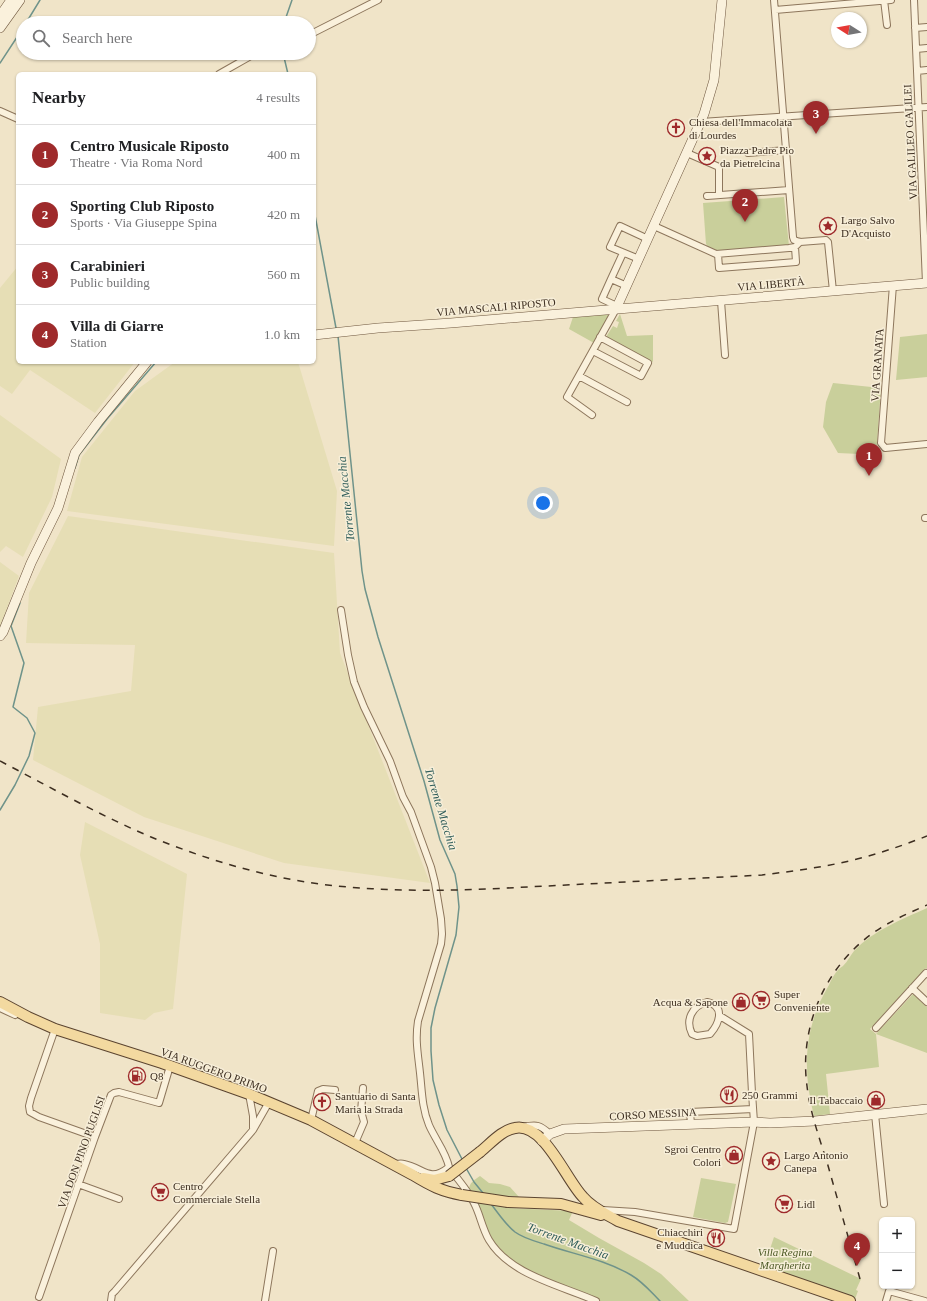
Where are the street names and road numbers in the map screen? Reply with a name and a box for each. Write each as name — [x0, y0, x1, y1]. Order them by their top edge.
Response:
street label: VIA GALILEO GALILEI — [901, 84, 919, 200]
street label: VIA LIBERTÀ — [737, 275, 805, 293]
street label: VIA MASCALI RIPOSTO — [436, 296, 556, 318]
street label: VIA GRANATA — [868, 328, 886, 402]
street label: VIA RUGGERO PRIMO — [159, 1045, 269, 1095]
street label: VIA DON PINO PUGLISI — [55, 1094, 107, 1210]
street label: CORSO MESSINA — [609, 1106, 697, 1122]

